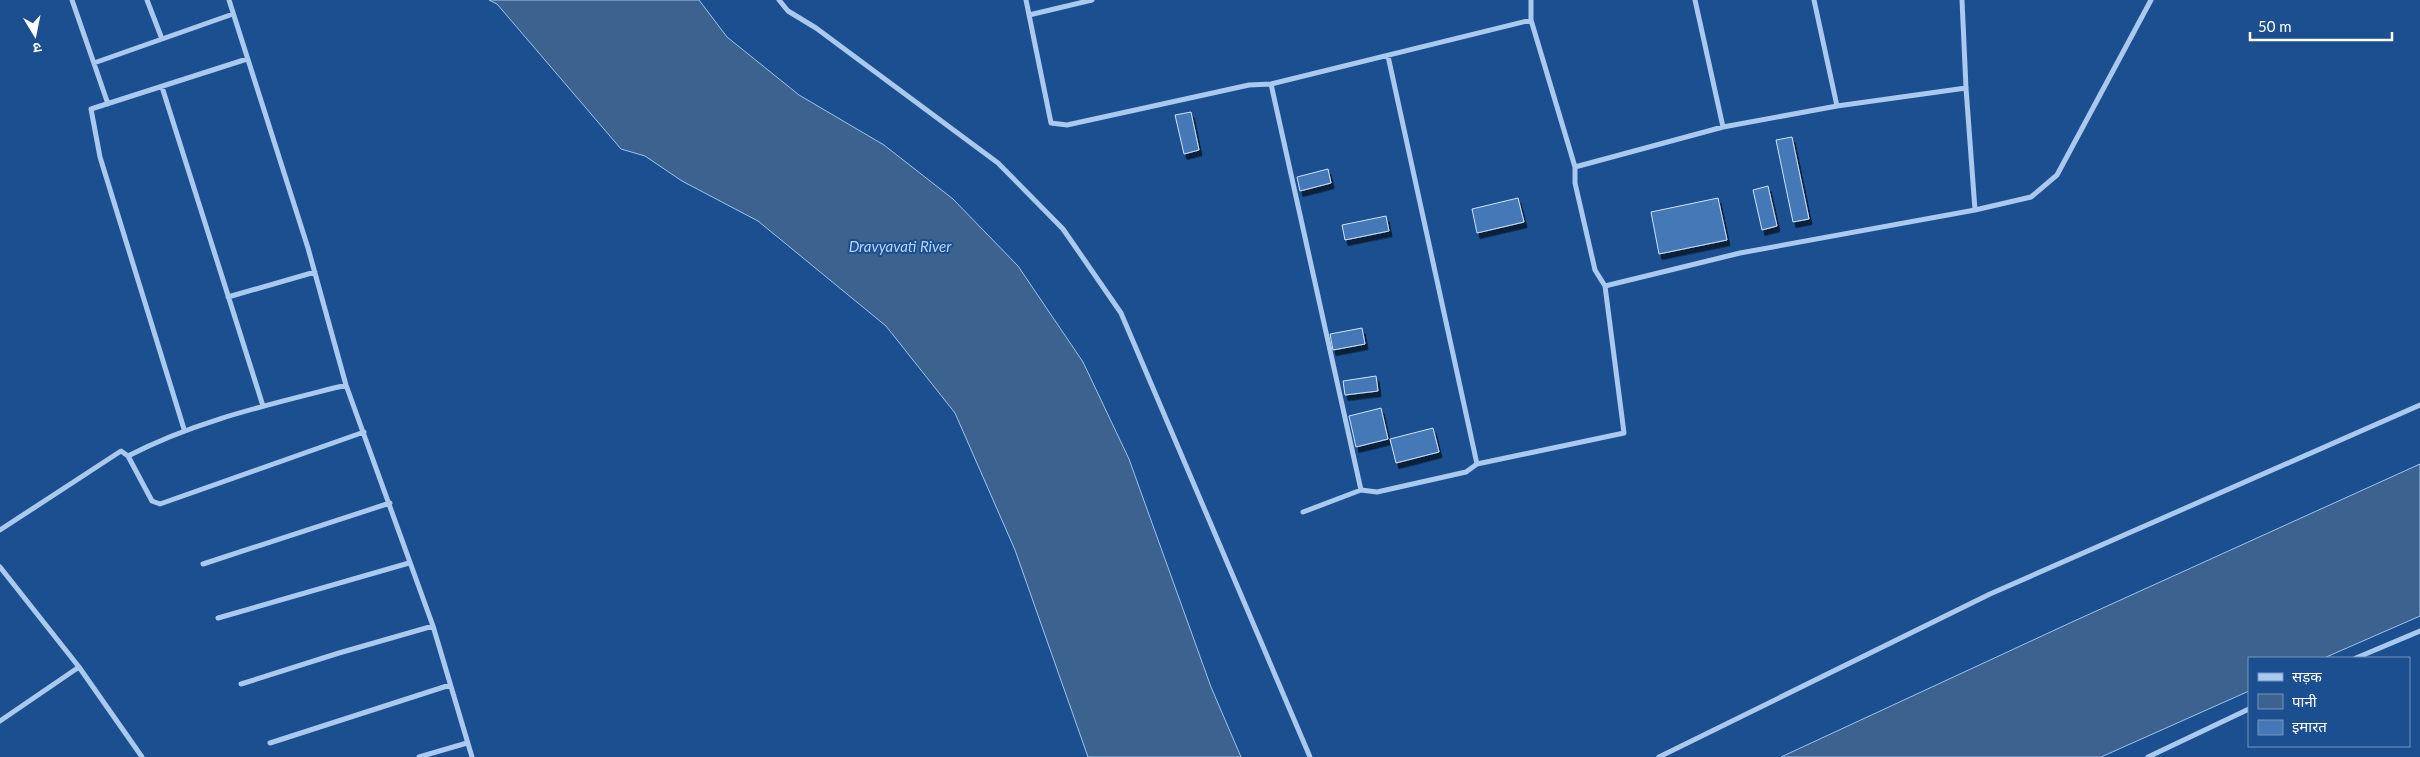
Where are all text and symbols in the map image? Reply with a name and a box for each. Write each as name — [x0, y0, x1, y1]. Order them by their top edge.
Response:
north arrow — [10, 10, 60, 60]
scale bar — [2250, 10, 2392, 42]
text: 50 m — [2258, 17, 2292, 35]
text: उ — [31, 39, 43, 58]
water label: Dravyavati River — [849, 237, 952, 255]
legend — [2248, 657, 2410, 747]
text: सड़क — [2292, 667, 2322, 685]
text: पानी — [2292, 692, 2318, 710]
text: इमारत — [2292, 717, 2327, 735]

